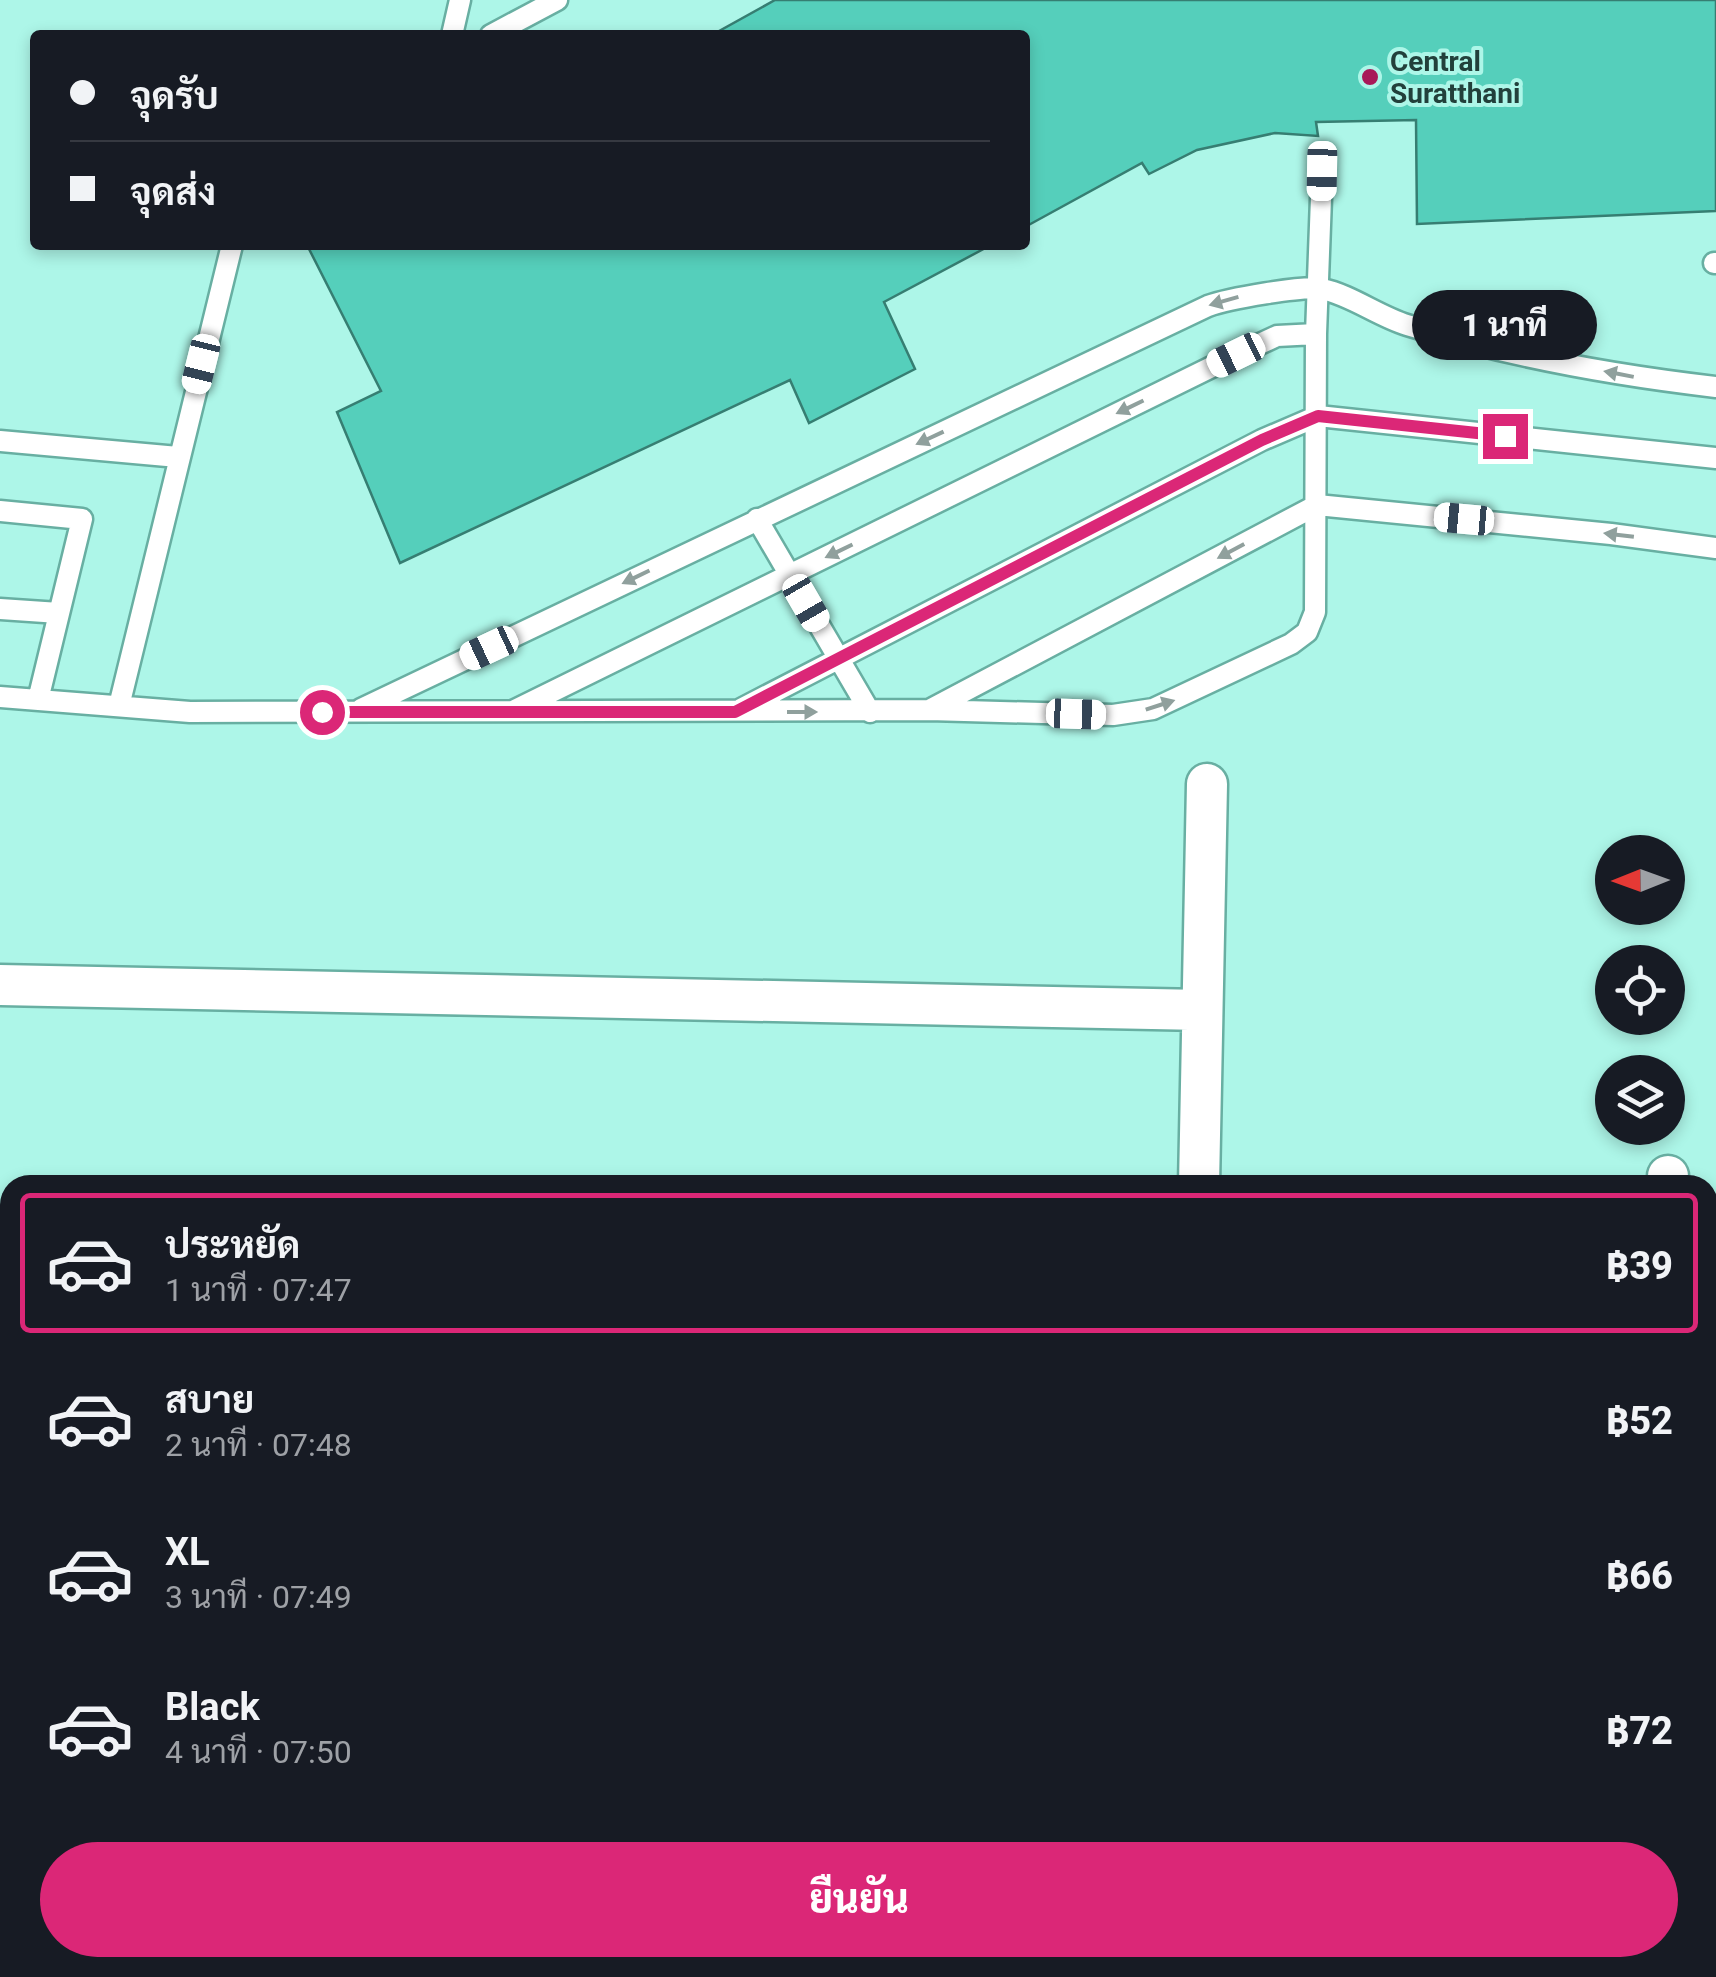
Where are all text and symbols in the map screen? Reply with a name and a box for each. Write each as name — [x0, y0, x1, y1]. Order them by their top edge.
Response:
place label: Central Suratthani — [1390, 45, 1520, 110]
marker: Central Suratthani — [1359, 66, 1381, 88]
text: จุดรับ — [130, 74, 219, 118]
car — [1306, 141, 1338, 201]
text: จุดส่ง — [130, 170, 216, 214]
callout: 1 นาที — [1412, 291, 1598, 361]
one-way arrow — [1208, 294, 1239, 310]
text: 1 นาที — [1462, 306, 1547, 344]
car — [1202, 328, 1270, 382]
car — [179, 331, 223, 397]
one-way arrow — [1604, 366, 1635, 382]
one-way arrow — [1116, 399, 1145, 416]
route end — [1483, 414, 1528, 459]
one-way arrow — [915, 429, 944, 446]
car — [1433, 501, 1495, 537]
one-way arrow — [1603, 527, 1635, 543]
one-way arrow — [824, 543, 853, 560]
one-way arrow — [1217, 543, 1246, 560]
one-way arrow — [621, 569, 650, 586]
car — [778, 570, 834, 636]
car — [455, 622, 523, 674]
route start — [300, 690, 345, 735]
one-way arrow — [1146, 696, 1176, 711]
car — [1045, 698, 1107, 730]
one-way arrow — [786, 704, 818, 720]
north arrow — [1595, 835, 1685, 925]
map controls — [1595, 835, 1685, 1145]
button: locate — [1595, 945, 1685, 1035]
button: layers — [1595, 1055, 1685, 1145]
icon: car — [45, 1218, 135, 1308]
text: ประหยัด — [165, 1223, 300, 1267]
text: ฿39 — [1606, 1244, 1673, 1288]
text: 1 นาที · 07:47 — [165, 1271, 352, 1309]
icon: car — [45, 1373, 135, 1463]
text: สบาย — [165, 1378, 254, 1422]
text: ฿52 — [1606, 1399, 1673, 1443]
text: 2 นาที · 07:48 — [165, 1426, 352, 1464]
icon: car — [45, 1528, 135, 1618]
text: XL — [165, 1530, 210, 1574]
text: ฿66 — [1606, 1554, 1673, 1598]
text: 3 นาที · 07:49 — [165, 1578, 352, 1616]
icon: car — [45, 1683, 135, 1773]
text: Black — [165, 1685, 260, 1729]
text: ฿72 — [1606, 1709, 1673, 1753]
text: 4 นาที · 07:50 — [165, 1733, 352, 1771]
button: ยืนยัน — [40, 1842, 1678, 1957]

